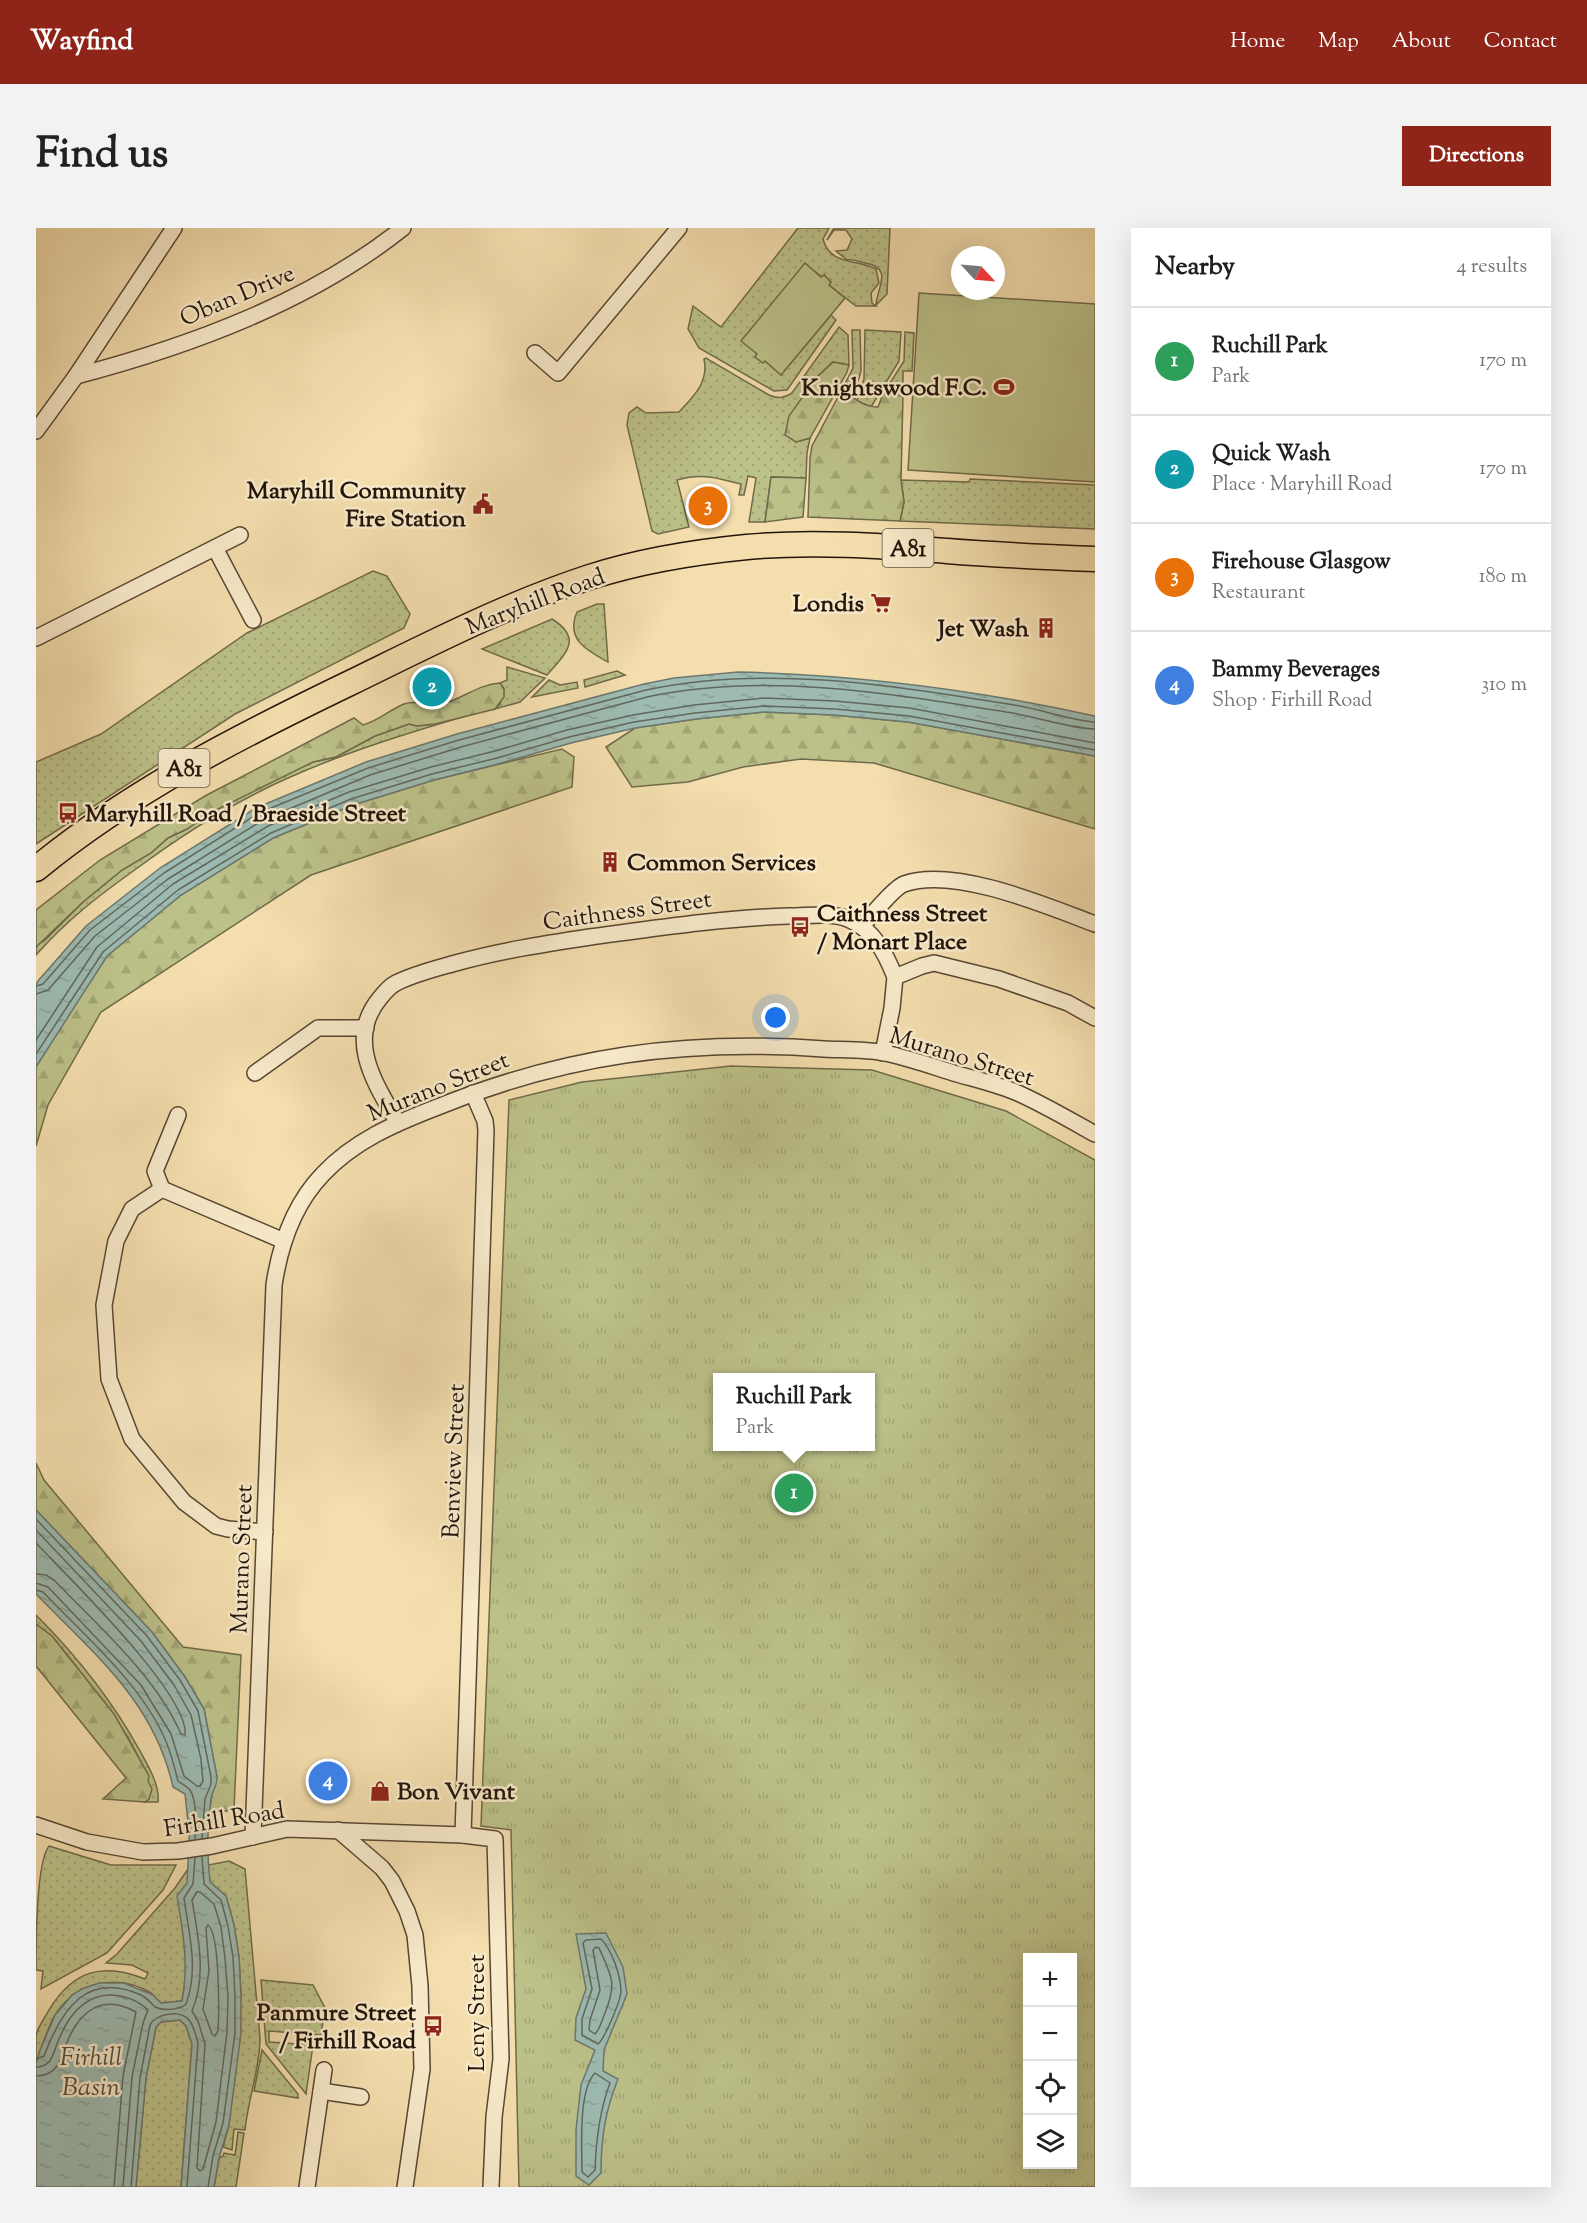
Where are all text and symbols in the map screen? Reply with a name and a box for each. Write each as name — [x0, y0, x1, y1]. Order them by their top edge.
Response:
text: Wayfind — [30, 22, 133, 62]
text: Home — [1230, 27, 1285, 57]
text: Map — [1318, 27, 1359, 57]
text: About — [1392, 27, 1451, 57]
text: Contact — [1484, 27, 1557, 57]
text: Find us — [36, 126, 168, 186]
button: Directions — [1402, 126, 1551, 186]
north arrow — [951, 246, 1005, 300]
text: Nearby — [1155, 249, 1235, 286]
text: 4 results — [1456, 253, 1527, 282]
street label: Oban Drive — [175, 257, 300, 336]
text: Ruchill Park — [1212, 331, 1328, 363]
text: 1 — [1171, 347, 1178, 376]
text: 170 m — [1479, 347, 1527, 376]
text: Park — [1212, 363, 1250, 392]
place label: Knightswood F.C. — [801, 372, 987, 406]
sports icon: Knightswood F.C. — [992, 375, 1016, 399]
text: Quick Wash — [1212, 439, 1331, 471]
text: 2 — [1170, 455, 1179, 484]
text: 170 m — [1479, 455, 1527, 484]
text: Place · Maryhill Road — [1212, 471, 1392, 500]
place label: Maryhill Community Fire Station — [247, 475, 467, 537]
pin: 3 — [688, 484, 728, 528]
public building icon: Maryhill Community Fire Station — [471, 492, 495, 516]
road number: A81 — [882, 529, 934, 567]
text: Firehouse Glasgow — [1212, 547, 1391, 579]
street label: Maryhill Road — [461, 561, 611, 645]
text: 3 — [1170, 563, 1179, 592]
text: 180 m — [1479, 563, 1527, 592]
text: Restaurant — [1212, 579, 1305, 608]
place label: Londis — [793, 588, 864, 622]
supermarket icon: Londis — [869, 591, 893, 615]
place label: Jet Wash — [936, 613, 1030, 647]
building icon: Jet Wash — [1034, 616, 1058, 640]
text: Bammy Beverages — [1212, 655, 1380, 687]
pin: 2 — [412, 664, 452, 710]
text: 4 — [1169, 671, 1180, 700]
text: 310 m — [1481, 671, 1527, 700]
text: Shop · Firhill Road — [1212, 687, 1372, 716]
road number: A81 — [158, 749, 210, 787]
place label: Maryhill Road / Braeside Street — [85, 798, 407, 832]
bus stop icon: Maryhill Road / Braeside Street — [56, 801, 80, 825]
place label: Common Services — [627, 847, 816, 881]
building icon: Common Services — [598, 850, 622, 874]
street label: Caithness Street — [541, 883, 714, 941]
place label: Caithness Street / Monart Place — [817, 898, 988, 960]
bus stop icon: Caithness Street / Monart Place — [788, 915, 812, 939]
your location — [761, 1003, 790, 1032]
street label: Murano Street — [885, 1020, 1038, 1096]
street label: Murano Street — [363, 1044, 515, 1132]
popup — [713, 1373, 875, 1451]
text: Ruchill Park — [736, 1382, 852, 1414]
street label: Benview Street — [435, 1383, 475, 1539]
text: Park — [736, 1414, 774, 1443]
pin: 1 — [774, 1470, 813, 1516]
street label: Murano Street — [223, 1484, 263, 1634]
pin: 4 — [308, 1758, 348, 1804]
place label: Bon Vivant — [397, 1776, 516, 1810]
shop icon: Bon Vivant — [368, 1779, 392, 1803]
street label: Firhill Road — [161, 1795, 288, 1847]
map controls — [1023, 1953, 1077, 2169]
button: + — [1023, 1953, 1077, 2007]
street label: Leny Street — [461, 1954, 495, 2072]
place label: Panmure Street / Firhill Road — [257, 1997, 417, 2059]
button: − — [1023, 2007, 1077, 2061]
bus stop icon: Panmure Street / Firhill Road — [421, 2014, 445, 2038]
water label: Firhill Basin — [60, 2040, 123, 2107]
button: locate — [1023, 2061, 1077, 2115]
button: layers — [1023, 2115, 1077, 2169]

